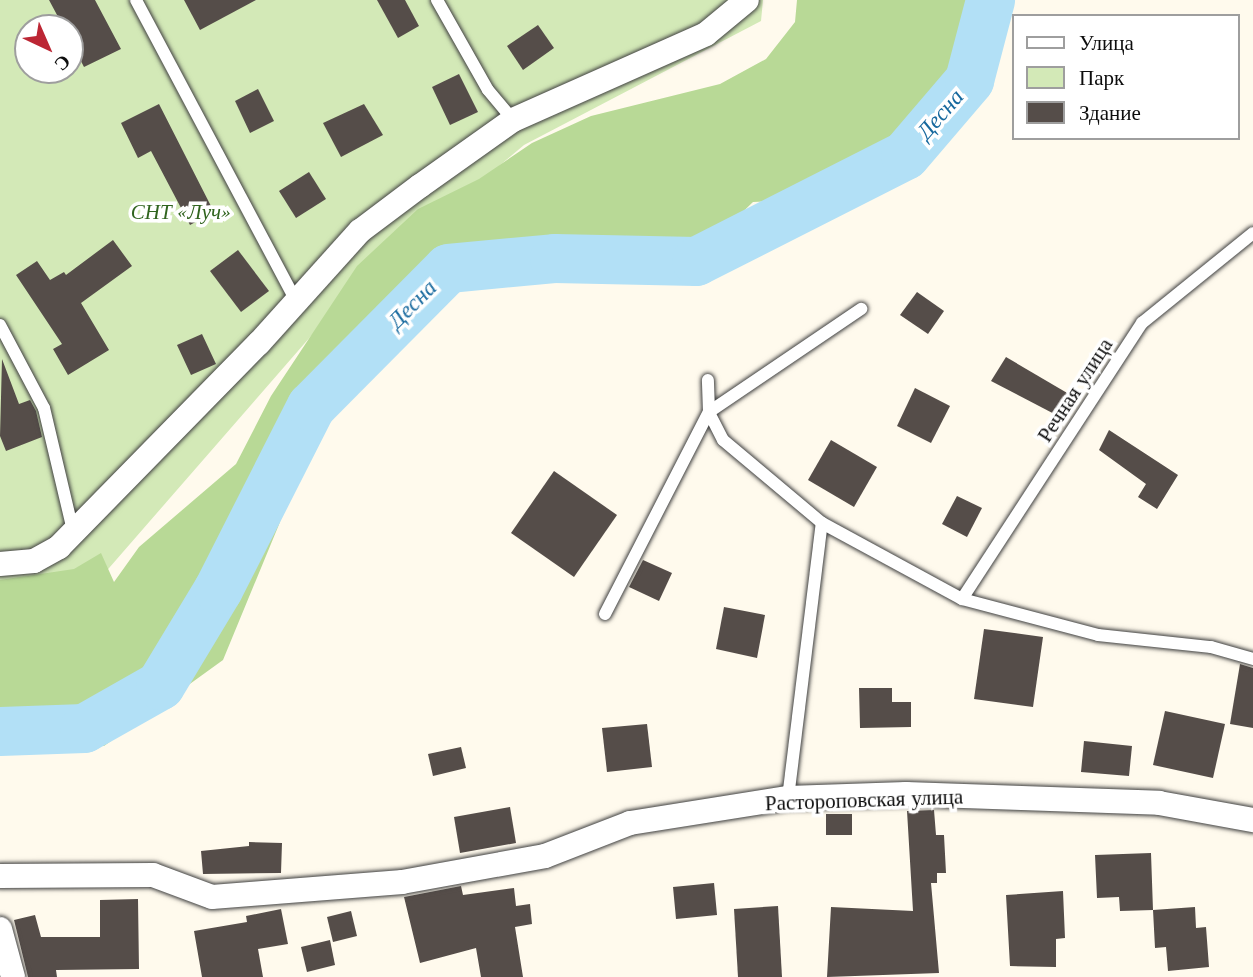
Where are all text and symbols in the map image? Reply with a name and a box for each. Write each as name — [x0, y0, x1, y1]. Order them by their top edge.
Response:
north arrow — [14, 14, 84, 84]
legend — [1012, 14, 1239, 140]
text: Улица — [1079, 30, 1134, 56]
text: С — [50, 50, 75, 76]
text: Парк — [1079, 65, 1124, 91]
water label: Десна — [911, 83, 969, 145]
text: Здание — [1079, 100, 1141, 126]
park label: СНТ «Луч» — [131, 199, 231, 225]
water label: Десна — [382, 274, 442, 334]
street label: Речная улица — [1032, 333, 1118, 447]
street label: Растороповская улица — [764, 784, 964, 816]

